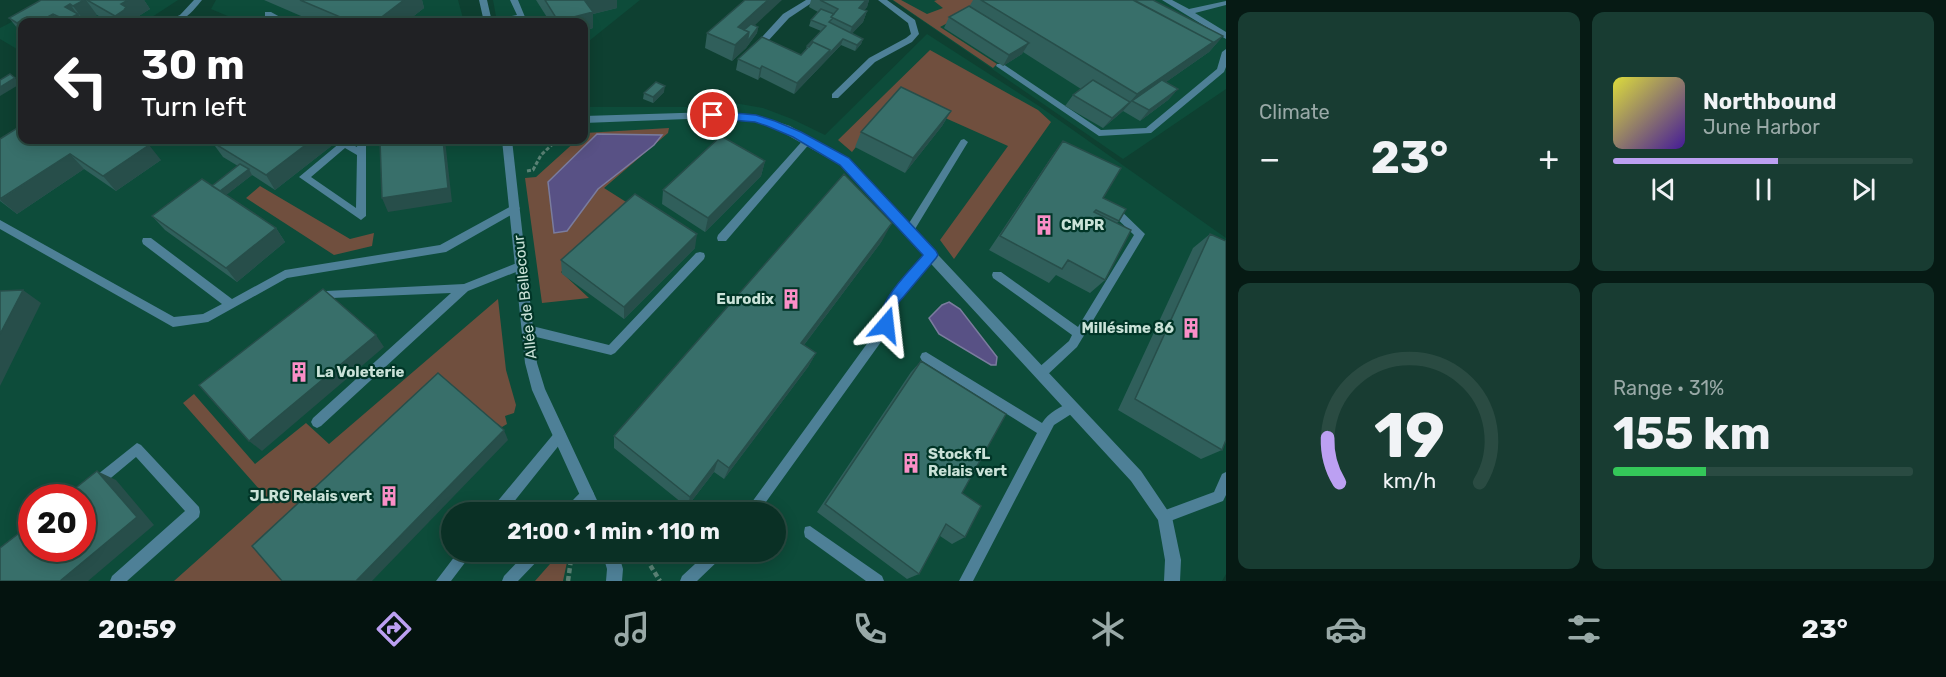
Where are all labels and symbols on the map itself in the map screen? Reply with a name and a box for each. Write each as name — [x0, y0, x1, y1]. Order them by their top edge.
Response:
pin — [687, 89, 738, 140]
building icon: CMPR — [1032, 213, 1056, 237]
place label: CMPR — [1061, 216, 1104, 234]
street label: Allée de Bellecour — [510, 234, 540, 360]
building icon: Eurodix — [779, 287, 803, 311]
place label: Eurodix — [716, 290, 774, 308]
position arrow — [854, 293, 918, 357]
building icon: Millésime 86 — [1179, 316, 1203, 340]
place label: Millésime 86 — [1081, 319, 1174, 337]
building icon: La Voleterie — [287, 360, 311, 384]
place label: La Voleterie — [316, 363, 405, 381]
place label: Stock fL Relais vert — [928, 445, 1007, 480]
building icon: Stock fL Relais vert — [899, 451, 923, 475]
speed limit sign: 20 — [18, 484, 96, 562]
building icon: JLRG Relais vert — [377, 484, 401, 508]
place label: JLRG Relais vert — [250, 487, 372, 505]

